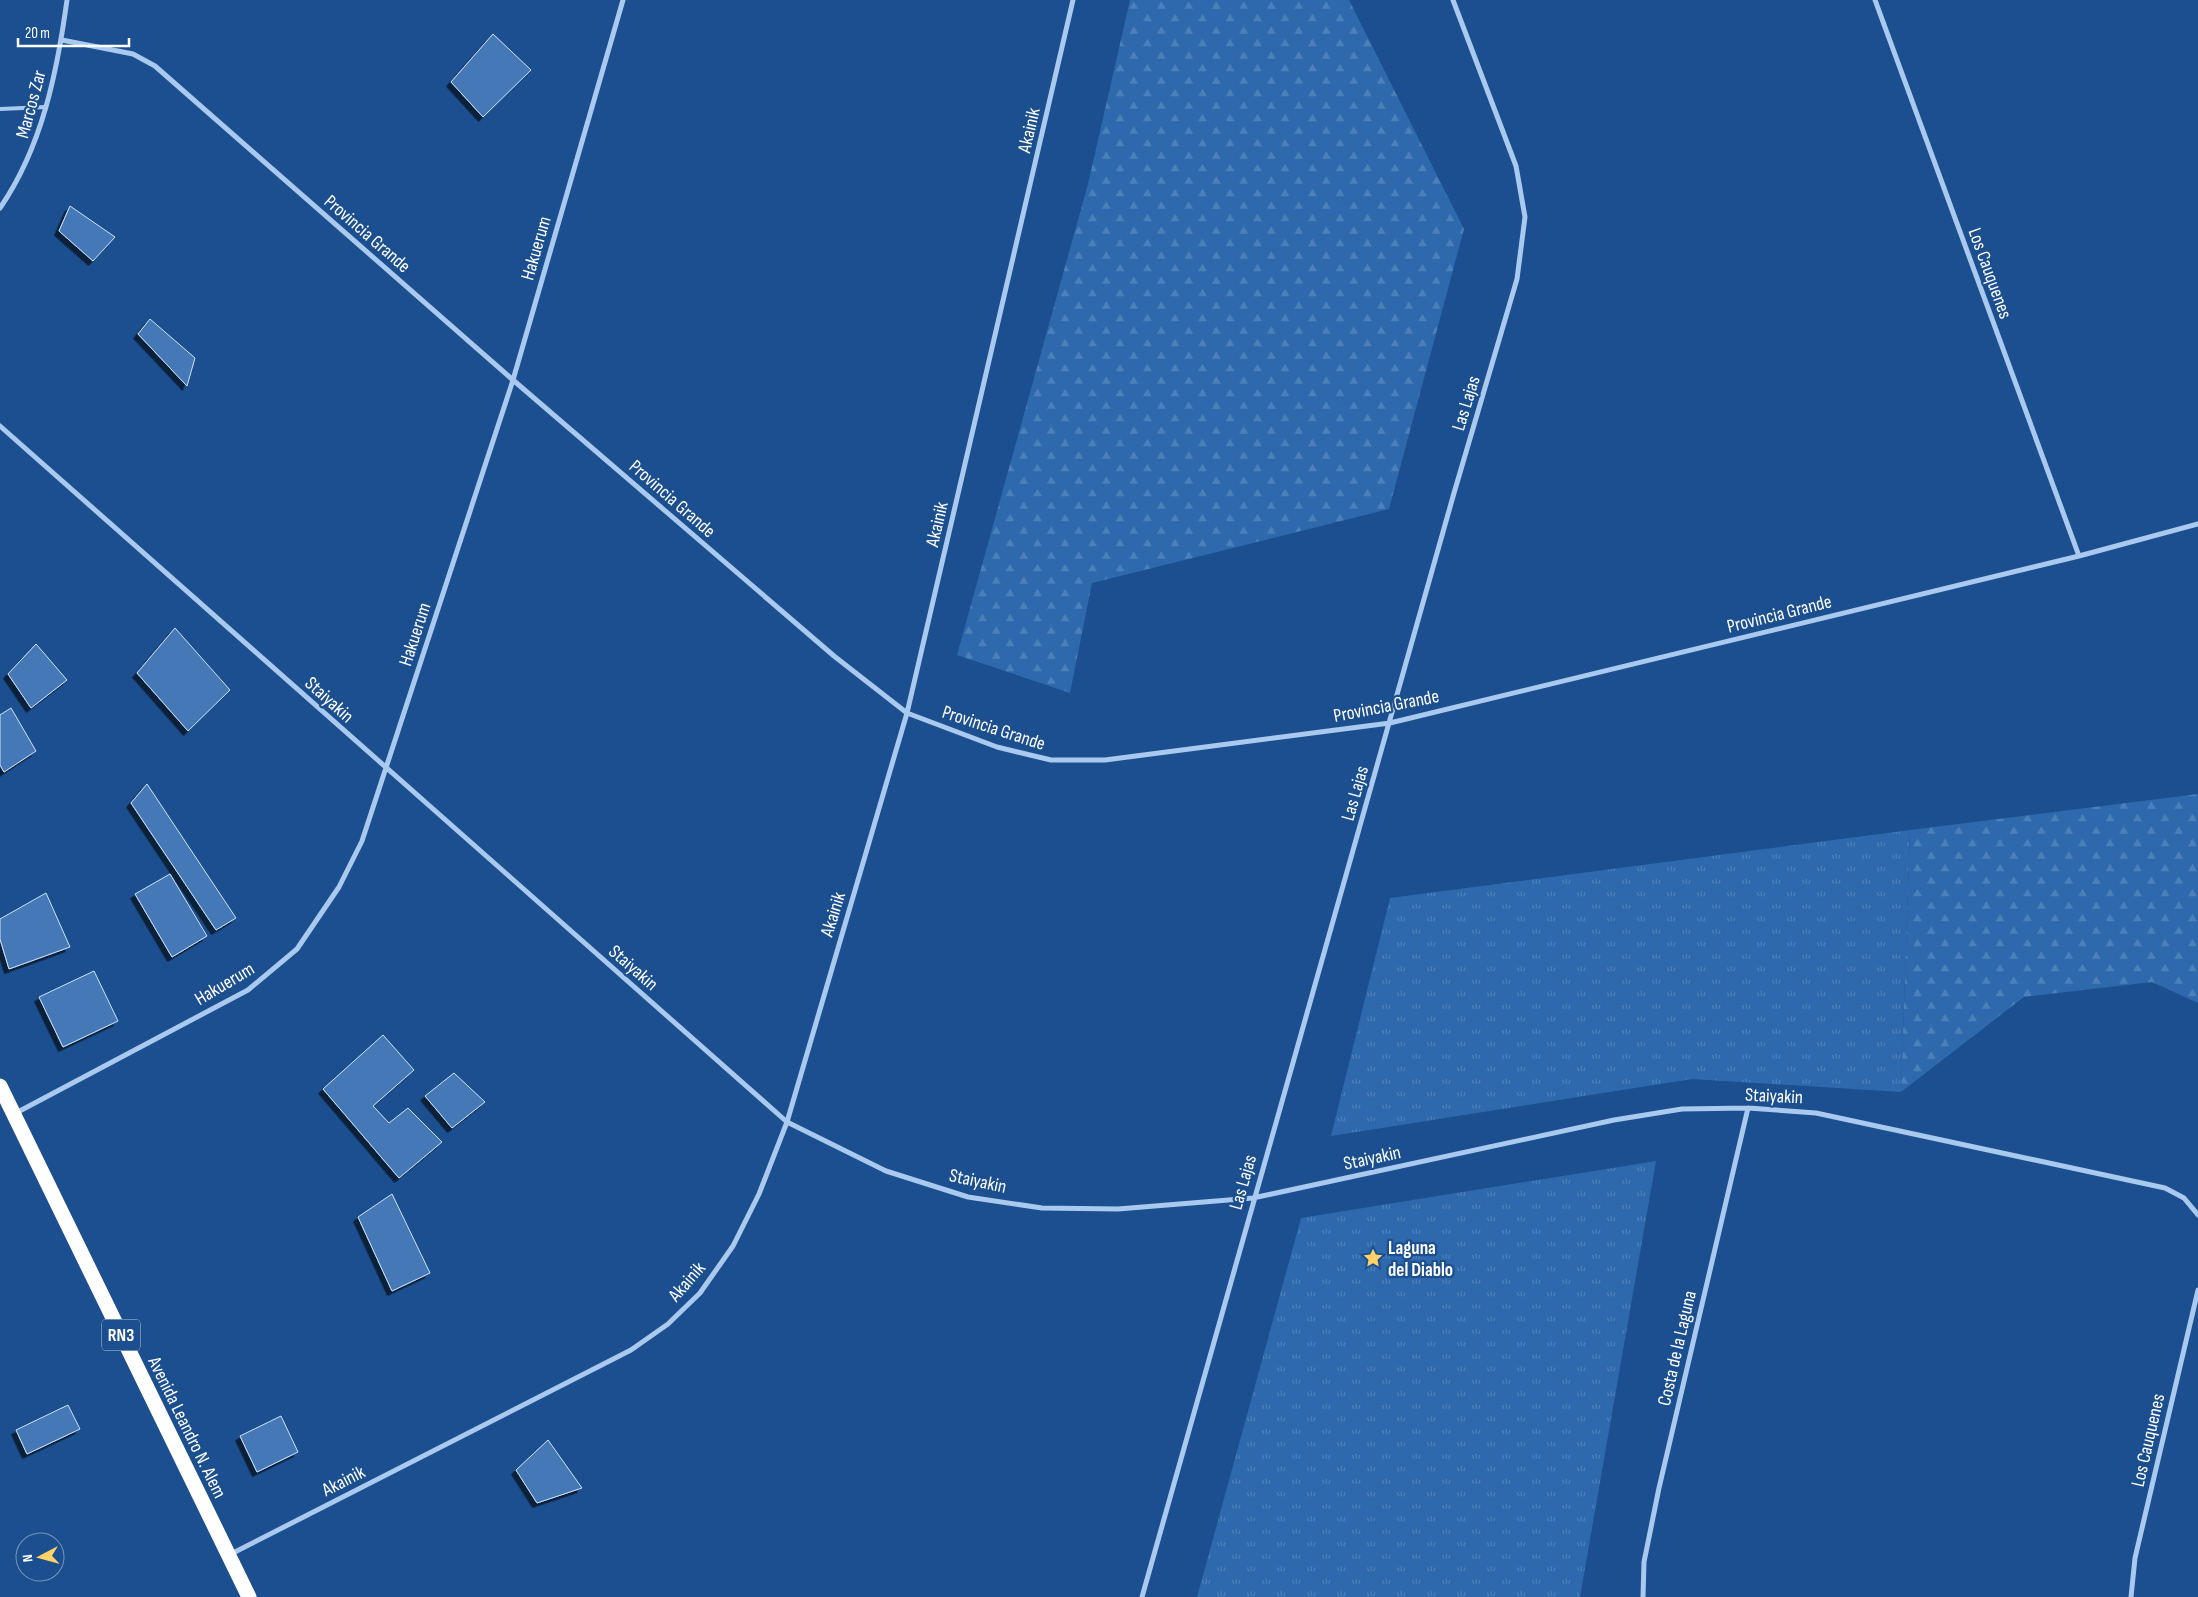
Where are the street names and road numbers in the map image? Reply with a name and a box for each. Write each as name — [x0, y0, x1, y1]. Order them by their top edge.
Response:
street label: Marcos Zar — [11, 67, 52, 141]
street label: Akainik — [1013, 105, 1046, 156]
street label: Provincia Grande — [319, 190, 415, 278]
street label: Hakuerum — [516, 214, 557, 283]
street label: Los Cauquenes — [1963, 225, 2017, 322]
street label: Las Lajas — [1447, 373, 1486, 434]
street label: Provincia Grande — [624, 455, 720, 543]
street label: Akainik — [921, 499, 954, 550]
street label: Provincia Grande — [1725, 590, 1834, 639]
street label: Hakuerum — [394, 600, 436, 669]
street label: Staiyakin — [300, 672, 358, 728]
street label: Provincia Grande — [1332, 685, 1441, 728]
street label: Provincia Grande — [939, 701, 1048, 756]
street label: Las Lajas — [1337, 763, 1374, 824]
street label: Akainik — [816, 889, 851, 940]
street label: Staiyakin — [604, 940, 662, 996]
street label: Hakuerum — [191, 958, 259, 1011]
street label: Staiyakin — [1744, 1083, 1803, 1109]
street label: Staiyakin — [1342, 1141, 1403, 1176]
street label: Las Lajas — [1225, 1152, 1262, 1213]
street label: Staiyakin — [947, 1164, 1008, 1199]
street label: Akainik — [663, 1257, 711, 1307]
street label: Costa de la Laguna — [1653, 1288, 1702, 1408]
road number: RN3 — [102, 1320, 140, 1350]
street label: Avenida Leandro N. Alem — [142, 1352, 231, 1502]
street label: Los Cauquenes — [2127, 1391, 2170, 1489]
street label: Akainik — [317, 1460, 370, 1502]

